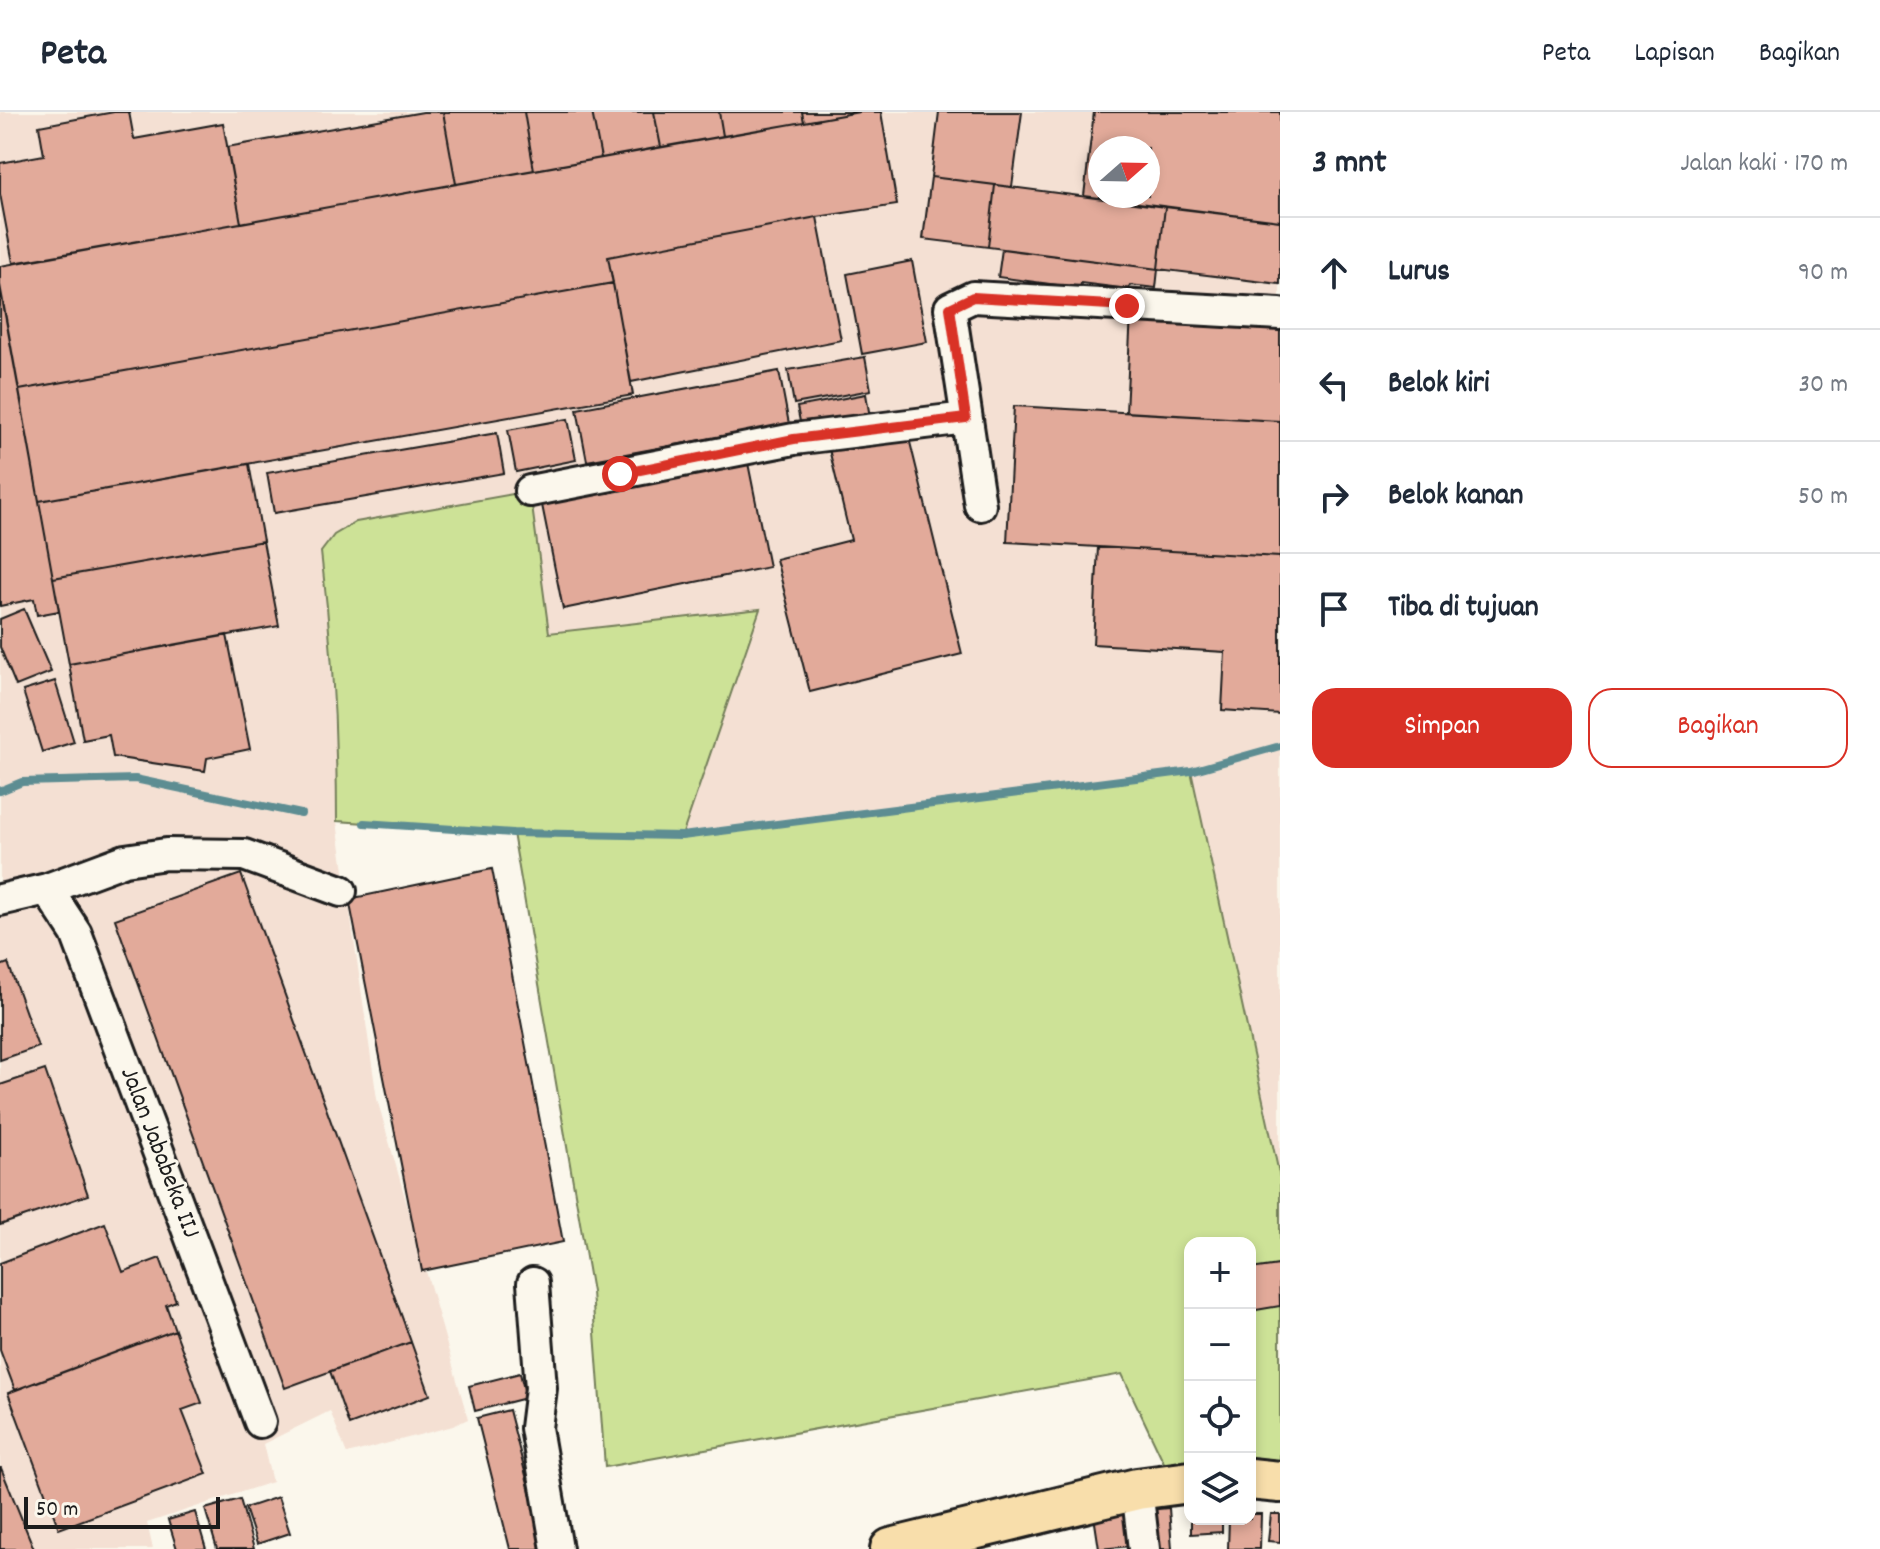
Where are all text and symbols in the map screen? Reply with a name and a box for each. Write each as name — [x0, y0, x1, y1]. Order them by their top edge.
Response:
text: Peta — [40, 28, 106, 83]
text: Peta — [1542, 35, 1590, 75]
text: Lapisan — [1634, 35, 1715, 75]
text: Bagikan — [1759, 35, 1840, 75]
north arrow — [1088, 136, 1160, 208]
text: 3 mnt — [1312, 140, 1387, 189]
text: Jalan kaki · 170 m — [1680, 146, 1848, 183]
icon: ahead — [1312, 251, 1356, 295]
text: Lurus — [1388, 252, 1450, 295]
text: 90 m — [1798, 255, 1848, 292]
route end — [1109, 288, 1145, 324]
icon: left — [1312, 363, 1356, 407]
text: Belok kiri — [1388, 364, 1490, 407]
text: 30 m — [1798, 367, 1848, 404]
route start — [602, 456, 638, 492]
icon: right — [1312, 475, 1356, 519]
text: Belok kanan — [1388, 476, 1523, 519]
text: 50 m — [1798, 479, 1848, 516]
icon: arrive — [1312, 587, 1356, 631]
text: Tiba di tujuan — [1388, 588, 1539, 631]
button: Simpan — [1312, 688, 1572, 768]
button: Bagikan — [1588, 688, 1848, 768]
street label: Jalan Jababeka IIJ — [109, 1062, 209, 1244]
map controls — [1184, 1237, 1256, 1525]
button: + — [1184, 1237, 1256, 1309]
button: − — [1184, 1309, 1256, 1381]
button: locate — [1184, 1381, 1256, 1453]
button: layers — [1184, 1453, 1256, 1525]
scale bar — [24, 1493, 220, 1529]
text: 50 m — [36, 1495, 78, 1526]

